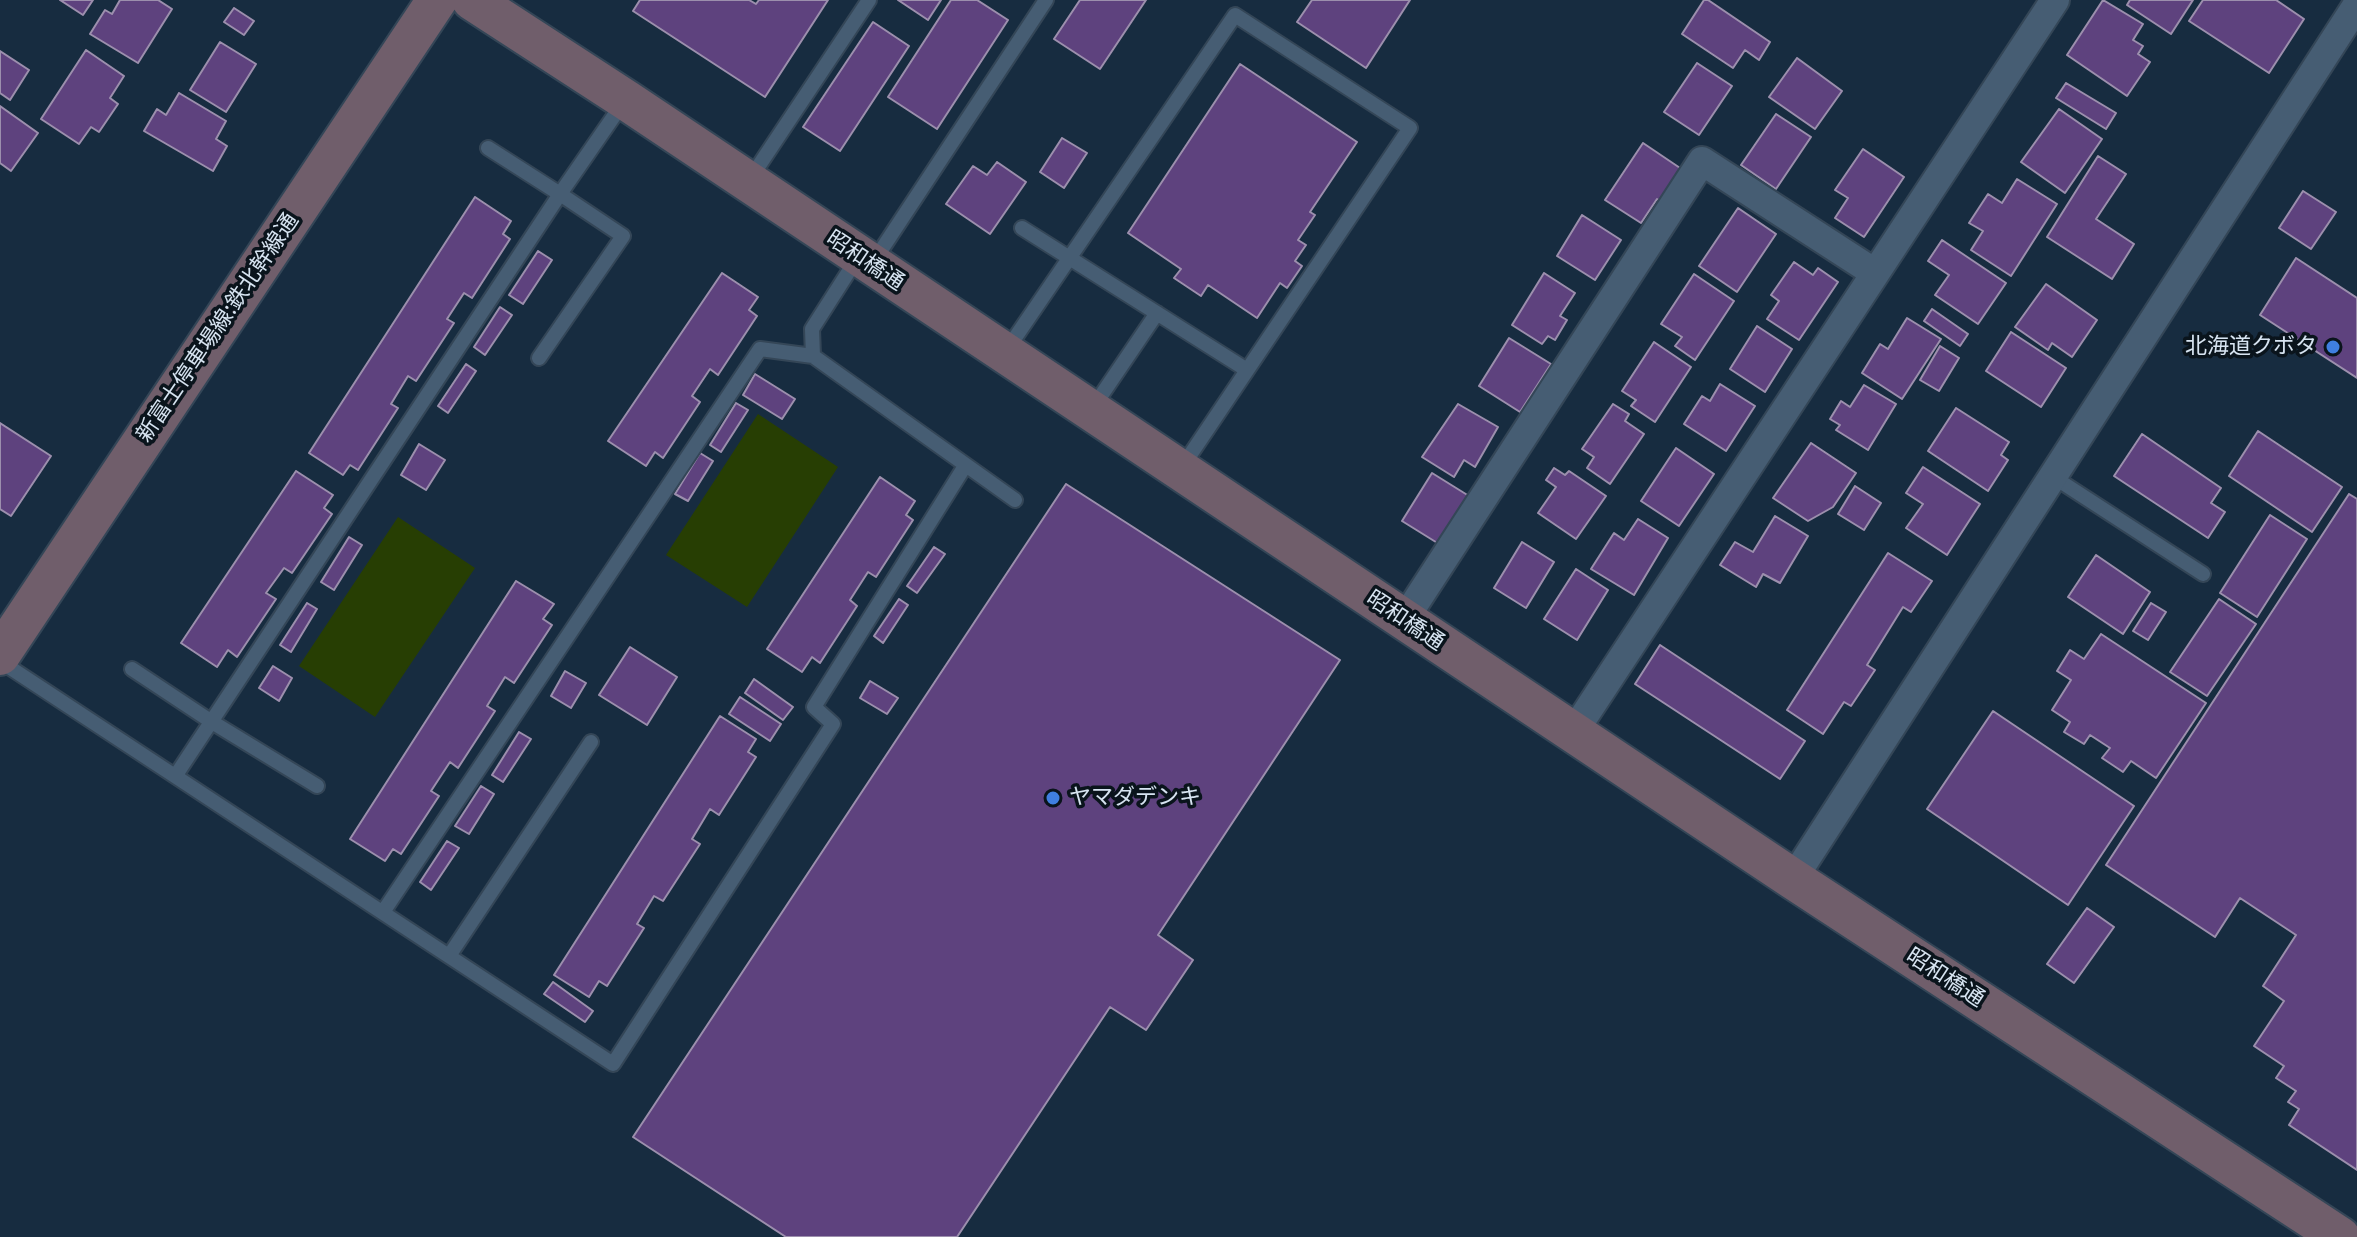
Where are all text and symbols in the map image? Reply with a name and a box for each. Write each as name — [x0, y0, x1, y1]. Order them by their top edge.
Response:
street label: 新富士停車場線:鉄北幹線通 — [131, 209, 305, 447]
street label: 昭和橋通 — [821, 225, 909, 297]
place label: 北海道クボタ — [2185, 334, 2317, 360]
marker: 北海道クボタ — [2324, 338, 2342, 356]
street label: 昭和橋通 — [1361, 585, 1449, 657]
place label: ヤマダデンキ — [1069, 785, 1201, 811]
marker: ヤマダデンキ — [1044, 789, 1062, 807]
street label: 昭和橋通 — [1901, 943, 1989, 1013]

